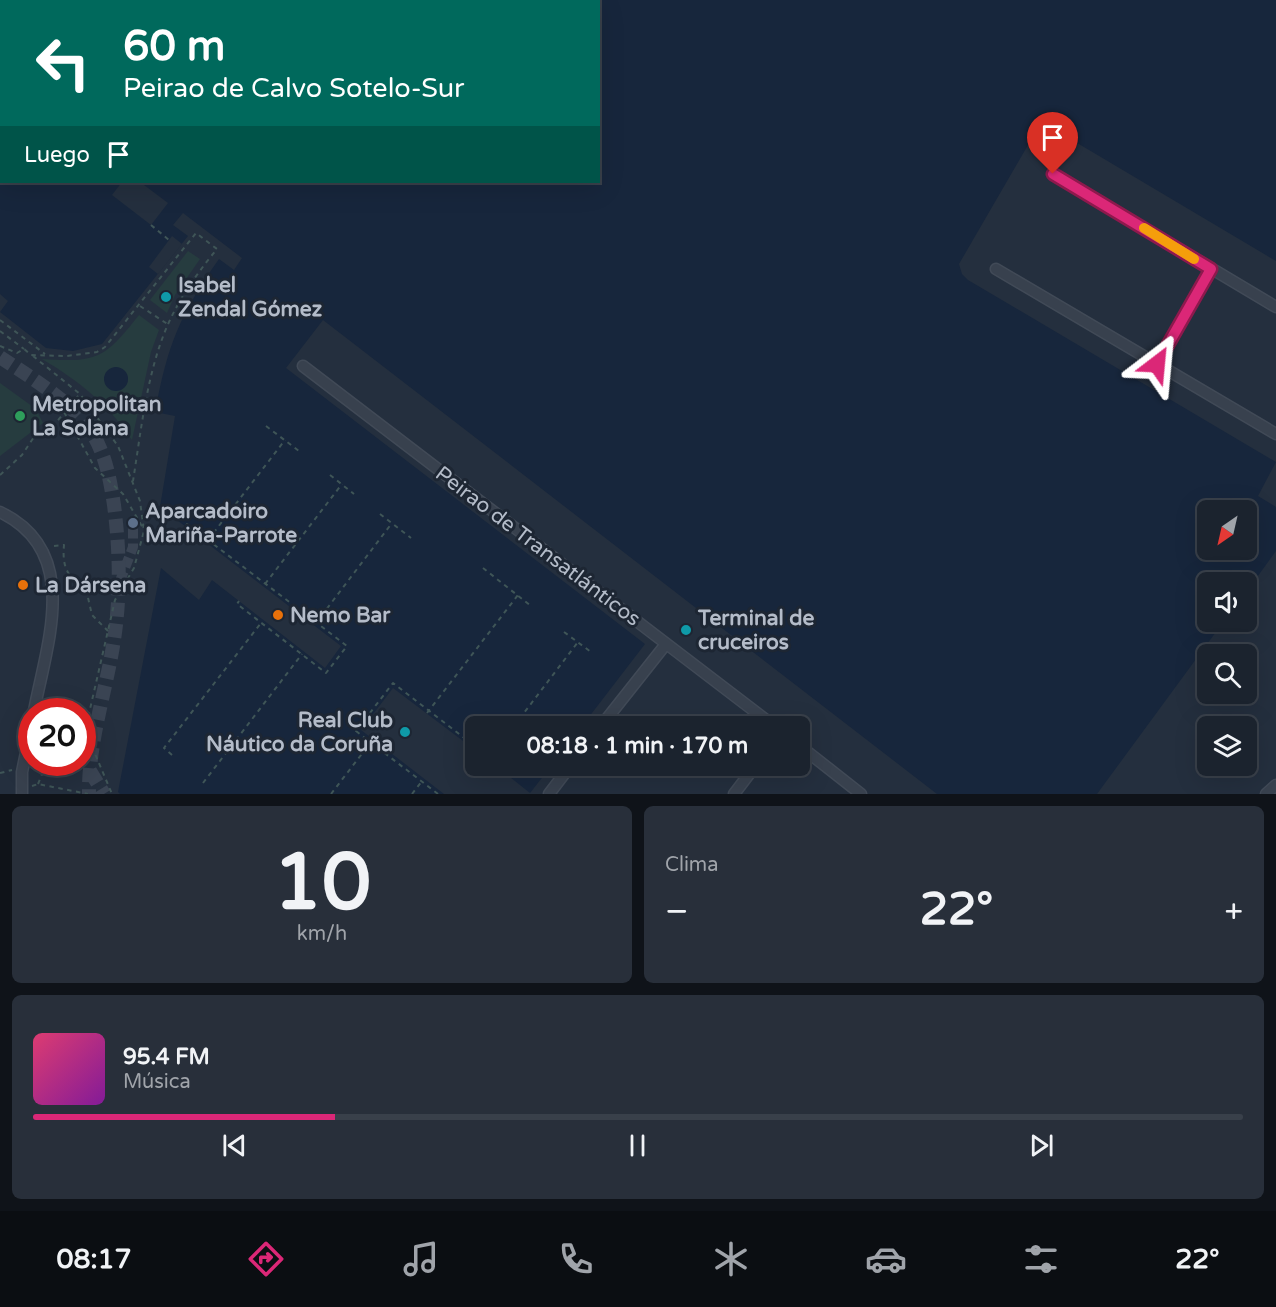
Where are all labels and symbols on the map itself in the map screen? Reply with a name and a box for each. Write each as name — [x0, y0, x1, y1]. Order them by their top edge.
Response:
pin — [1027, 112, 1078, 174]
place label: Isabel Zendal Gómez — [178, 273, 323, 322]
marker: Isabel Zendal Gómez — [159, 290, 173, 304]
position arrow — [1125, 332, 1189, 396]
place label: Metropolitan La Solana — [32, 392, 162, 441]
marker: Metropolitan La Solana — [13, 409, 27, 423]
street label: Peirao de Transatlánticos — [430, 461, 645, 632]
place label: Aparcadoiro Mariña-Parrote — [145, 499, 297, 548]
north arrow — [1197, 500, 1257, 560]
marker: Aparcadoiro Mariña-Parrote — [126, 516, 140, 530]
place label: La Dársena — [35, 573, 146, 598]
marker: La Dársena — [16, 578, 30, 592]
place label: Nemo Bar — [290, 603, 391, 628]
place label: Terminal de cruceiros — [697, 606, 814, 655]
marker: Nemo Bar — [271, 608, 285, 622]
marker: Terminal de cruceiros — [679, 623, 693, 637]
speed limit sign: 20 — [18, 698, 96, 776]
place label: Real Club Náutico da Coruña — [206, 708, 393, 757]
marker: Real Club Náutico da Coruña — [398, 725, 412, 739]

